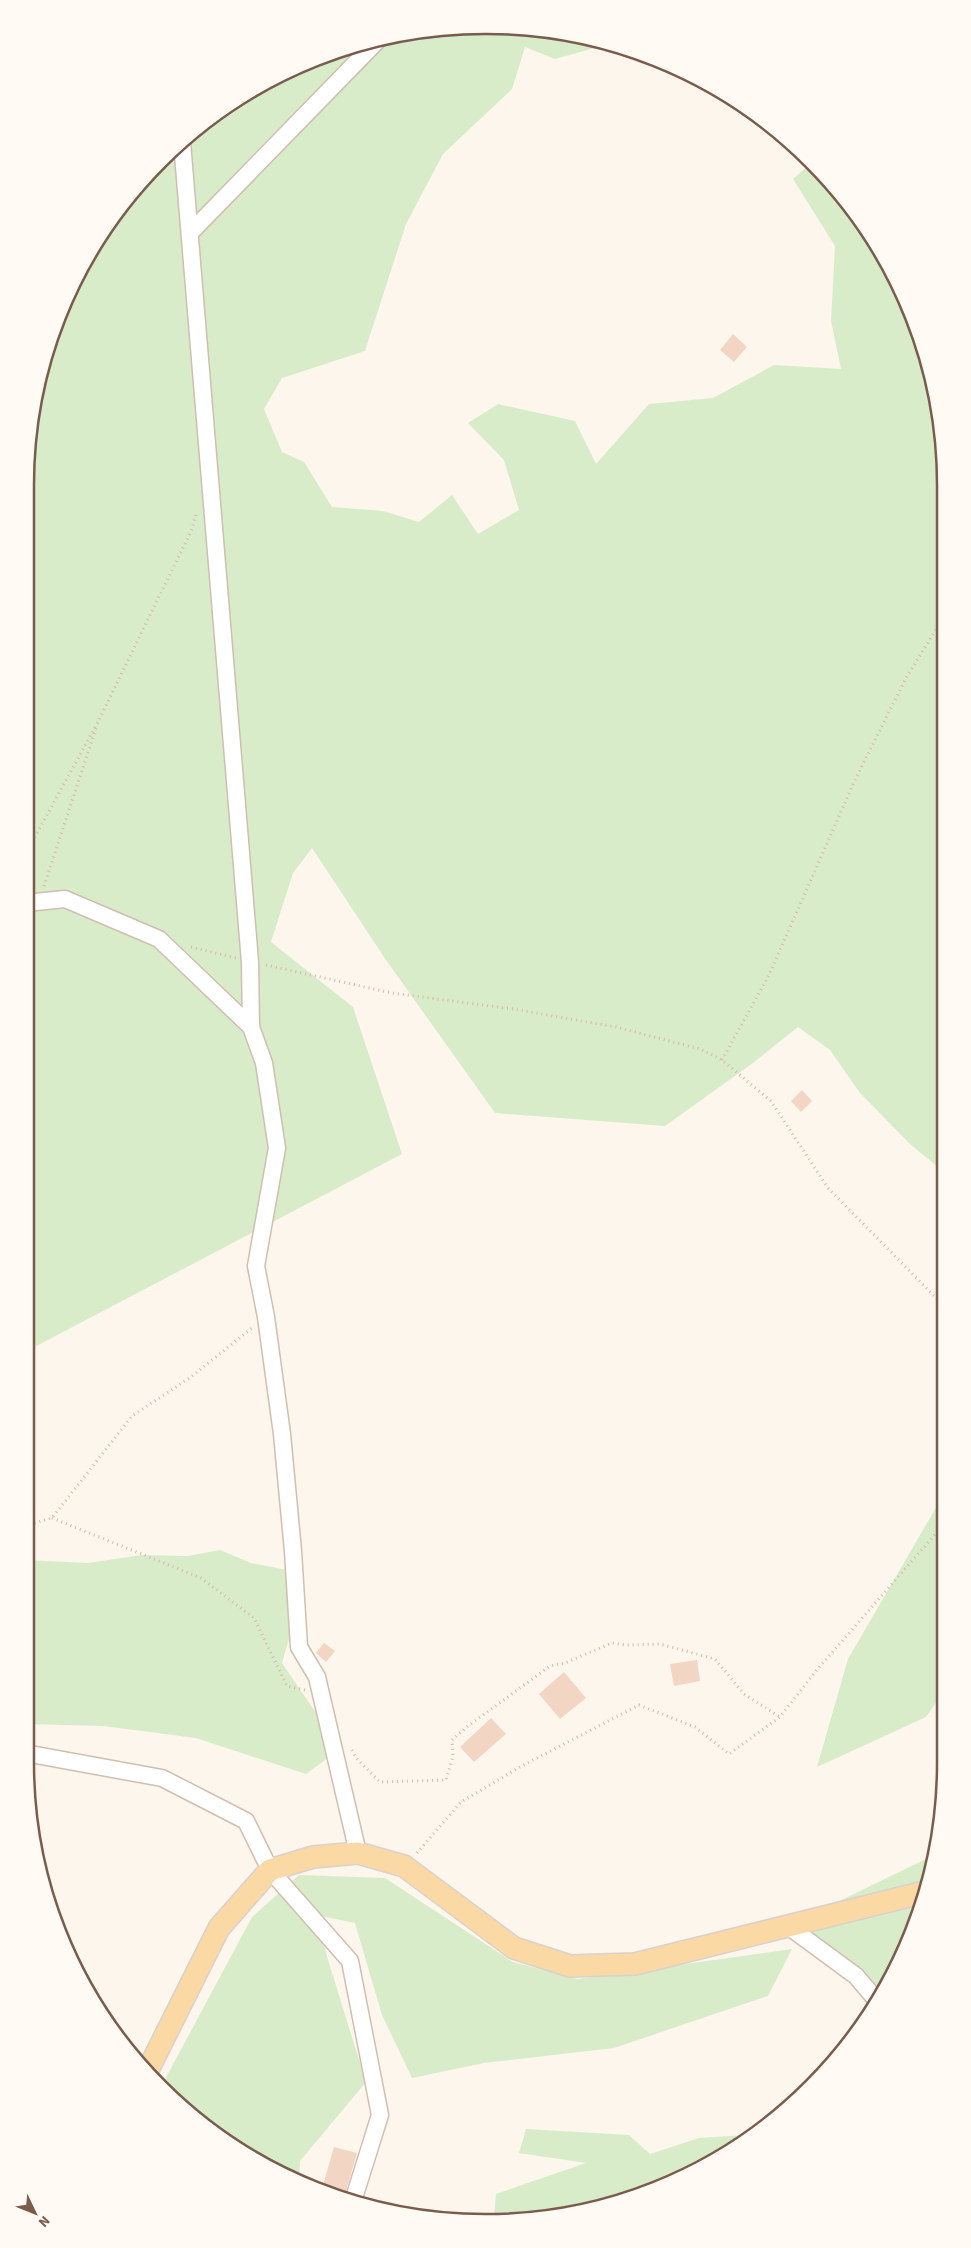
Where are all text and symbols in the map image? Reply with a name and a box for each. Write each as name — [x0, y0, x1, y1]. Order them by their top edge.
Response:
north arrow — [10, 2188, 60, 2238]
text: N — [33, 2211, 54, 2231]

